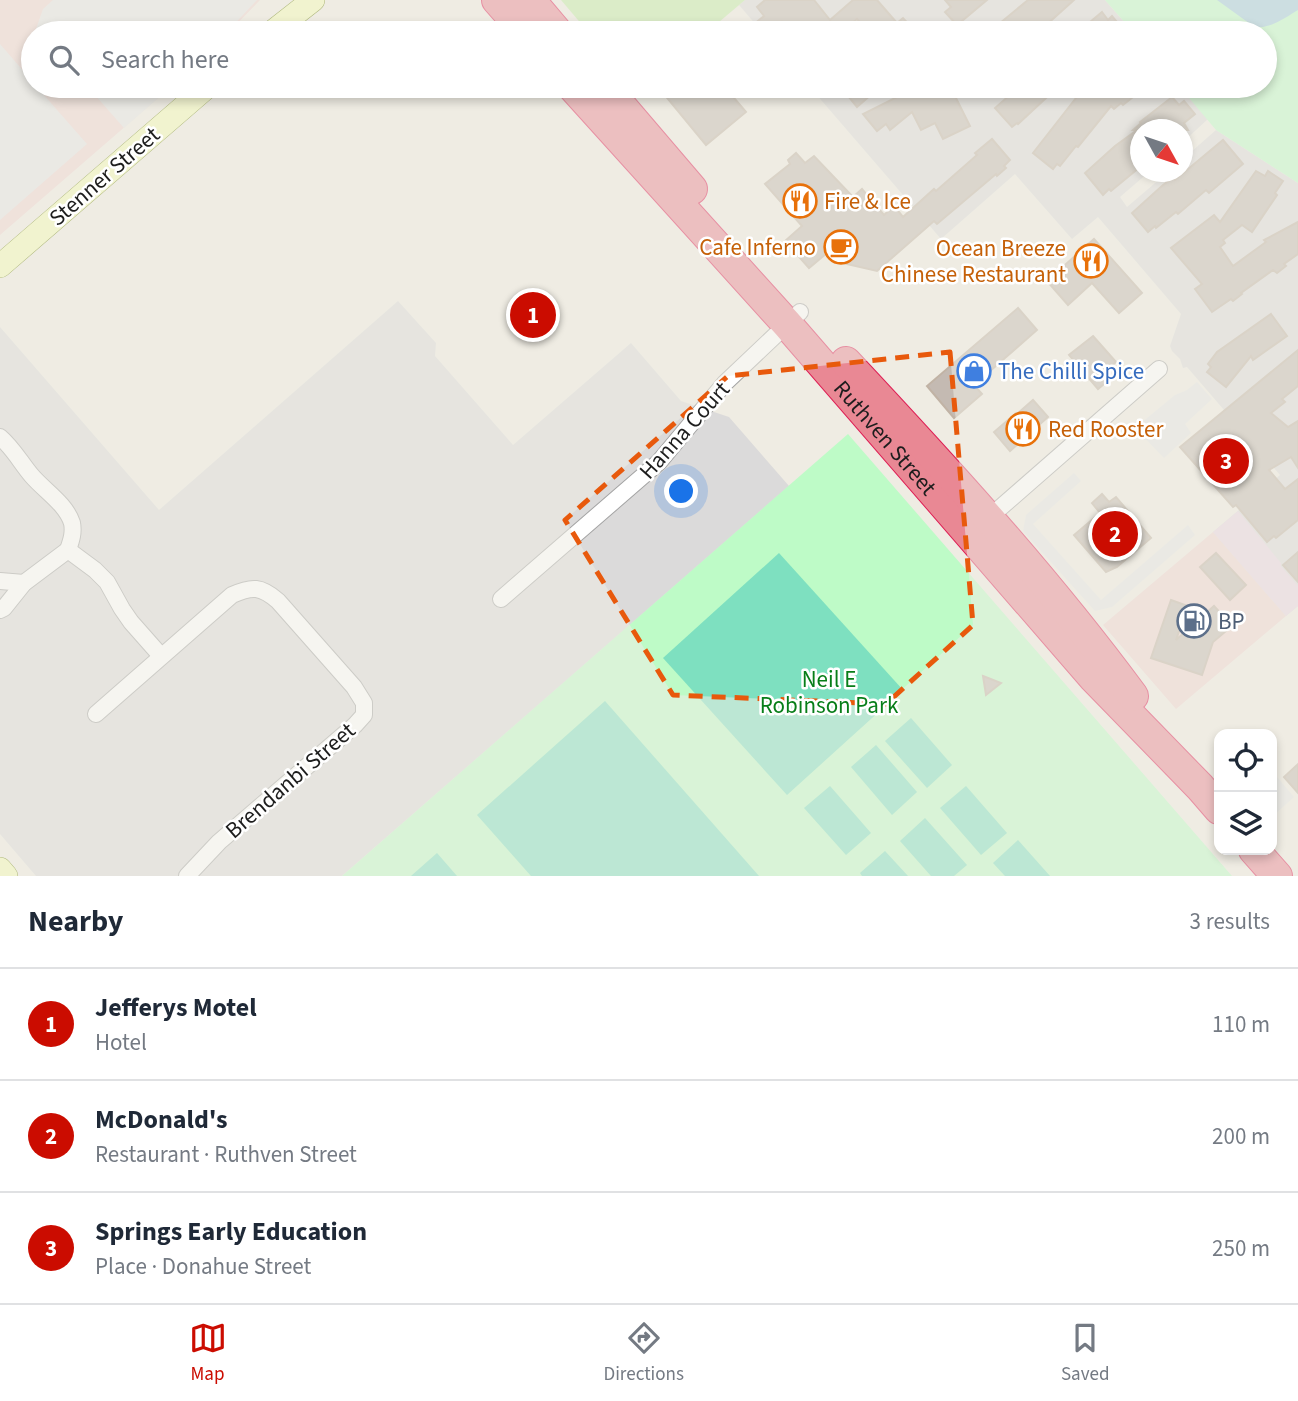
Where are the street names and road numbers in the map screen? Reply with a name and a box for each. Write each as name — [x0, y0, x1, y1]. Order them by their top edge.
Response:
street label: Stenner Street — [42, 119, 167, 234]
street label: Ruthven Street — [826, 373, 944, 503]
street label: Hanna Court — [631, 374, 738, 487]
street label: Brendanbi Street — [218, 714, 363, 846]

